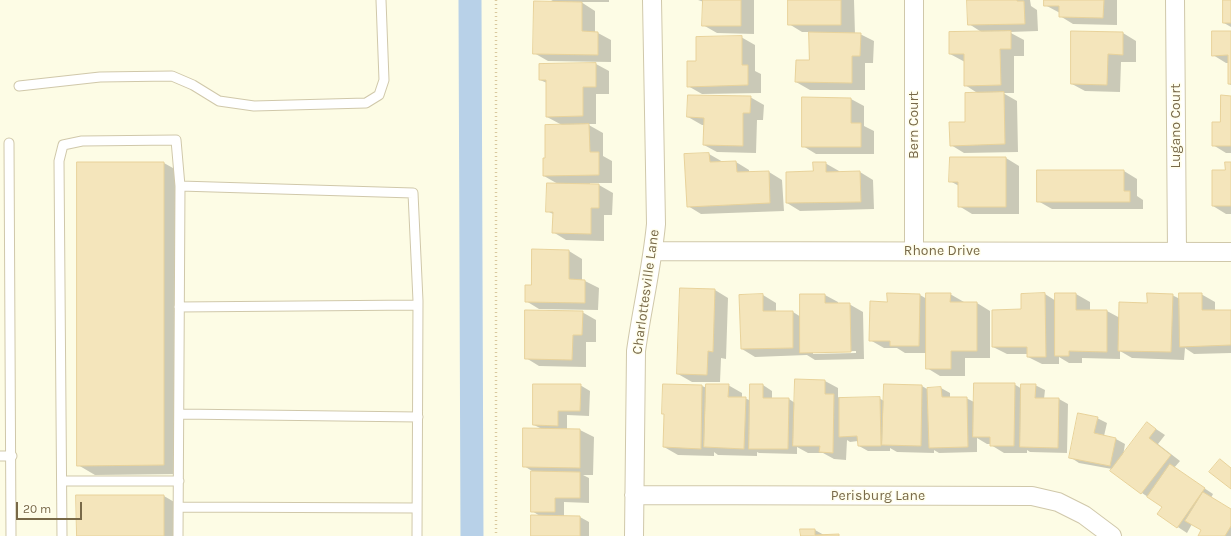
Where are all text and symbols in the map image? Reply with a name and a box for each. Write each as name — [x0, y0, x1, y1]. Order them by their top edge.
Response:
street label: Lugano Court — [1168, 83, 1184, 169]
street label: Bern Court — [906, 91, 922, 159]
street label: Charlottesville Lane — [629, 228, 663, 356]
street label: Rhone Drive — [904, 243, 980, 259]
street label: Perisburg Lane — [831, 488, 925, 504]
scale bar — [18, 494, 84, 520]
text: 20 m — [23, 502, 51, 516]

